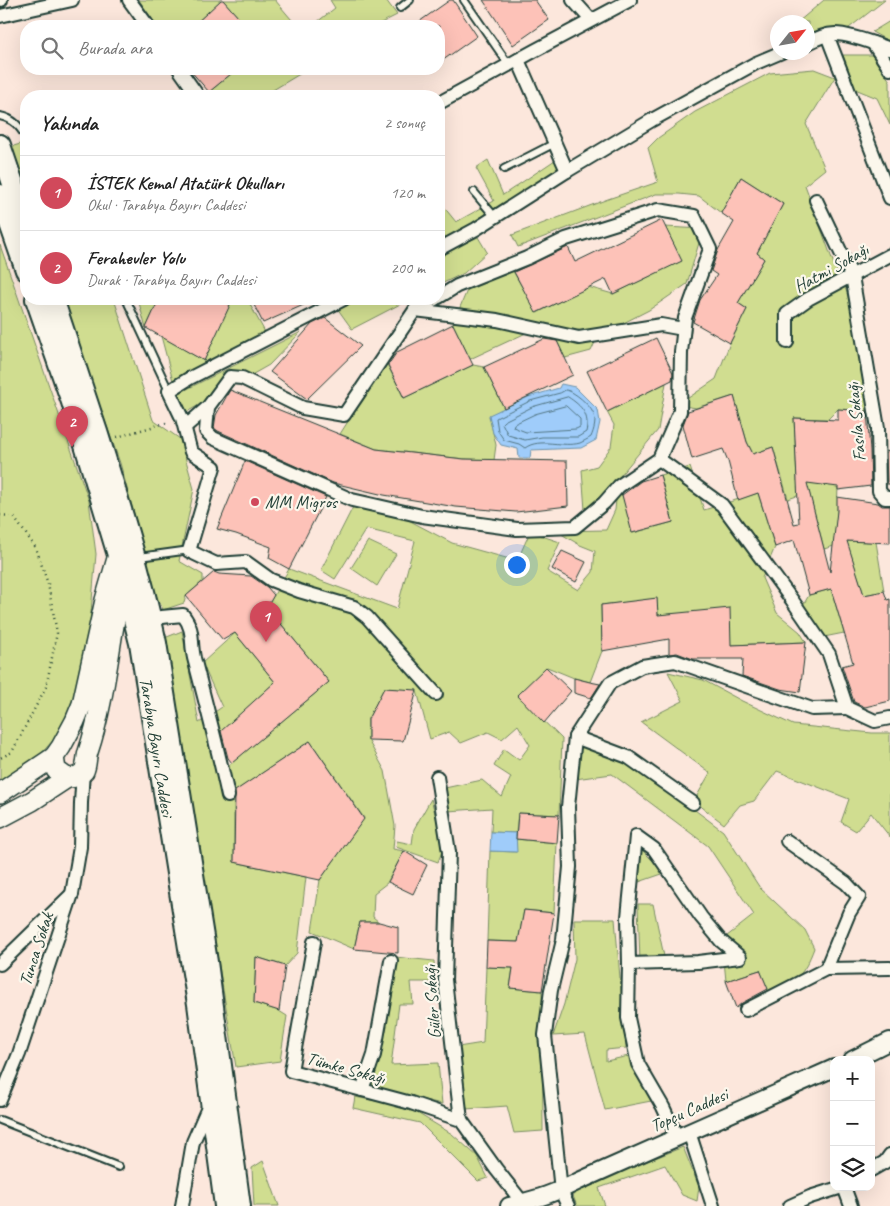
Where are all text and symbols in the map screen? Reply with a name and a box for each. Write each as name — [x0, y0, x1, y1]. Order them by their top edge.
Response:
north arrow — [770, 15, 815, 60]
search box — [20, 20, 445, 75]
icon: search — [38, 34, 66, 62]
text: Burada ara — [78, 36, 152, 60]
text: Yakında — [40, 110, 98, 136]
text: 2 sonuç — [384, 113, 425, 133]
text: İSTEK Kemal Atatürk Okulları — [87, 171, 284, 195]
text: 1 — [52, 183, 60, 203]
text: 120 m — [391, 183, 425, 203]
text: Okul · Tarabya Bayırı Caddesi — [87, 195, 245, 215]
street label: Hatmi Sokağı — [790, 238, 873, 297]
text: Ferahevler Yolu — [87, 246, 185, 270]
text: 2 — [52, 258, 60, 278]
text: 200 m — [391, 258, 425, 278]
text: Durak · Tarabya Bayırı Caddesi — [87, 270, 256, 290]
street label: Fasıla Sokağı — [842, 381, 870, 462]
pin: 2 — [56, 406, 88, 447]
place label: MM Migros — [265, 491, 339, 513]
marker: MM Migros — [249, 496, 261, 508]
your location — [504, 552, 530, 578]
pin: 1 — [250, 601, 282, 642]
street label: Tarabya Bayırı Caddesi — [135, 676, 179, 821]
street label: Tunca Sokak — [14, 908, 59, 988]
street label: Güler Sokağı — [418, 964, 446, 1040]
street label: Tümke Sokağı — [304, 1047, 388, 1089]
map controls — [830, 1056, 875, 1191]
button: + — [830, 1056, 875, 1101]
street label: Topçu Caddesi — [647, 1082, 734, 1137]
button: − — [830, 1101, 875, 1146]
button: layers — [830, 1146, 875, 1191]

